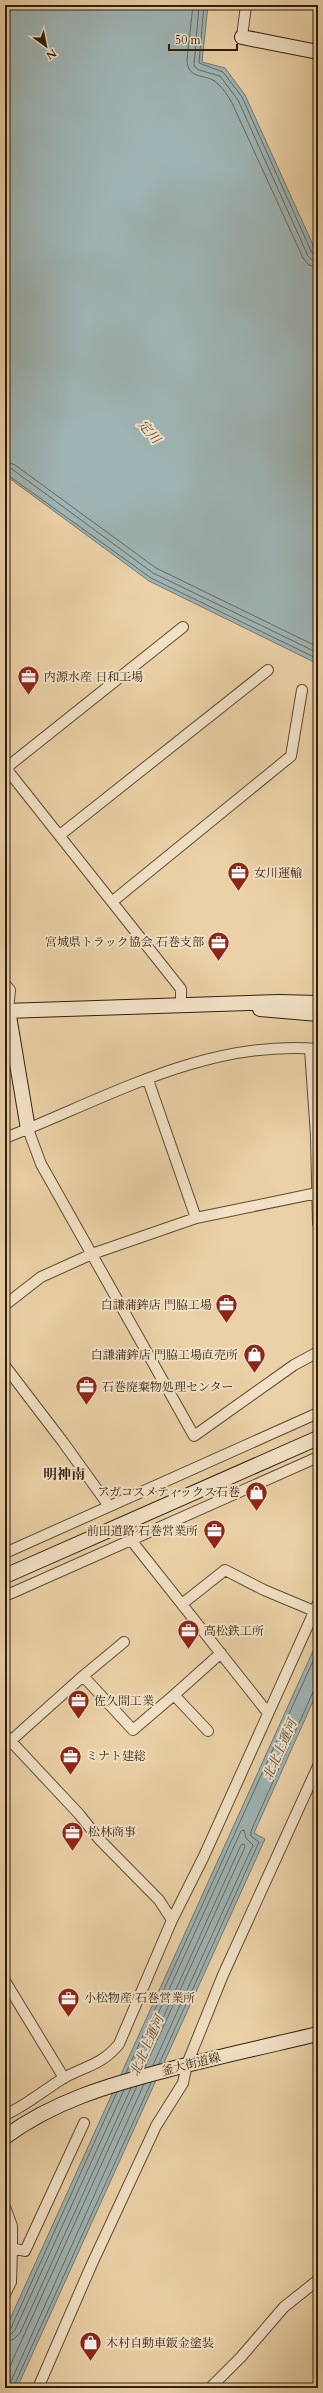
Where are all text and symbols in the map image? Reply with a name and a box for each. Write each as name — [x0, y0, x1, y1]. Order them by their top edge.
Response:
north arrow — [26, 26, 66, 66]
scale bar — [169, 26, 237, 52]
text: 50 m — [175, 32, 202, 48]
text: N — [43, 45, 59, 63]
water label: 定川 — [134, 416, 166, 449]
office icon: 内源水産 日和工場 — [15, 664, 41, 697]
place label: 内源水産 日和工場 — [44, 669, 143, 685]
office icon: 女川運輸 — [226, 860, 252, 893]
place label: 女川運輸 — [254, 865, 302, 881]
office icon: 宮城県トラック協会 石巻支部 — [206, 929, 232, 962]
place label: 宮城県トラック協会 石巻支部 — [45, 934, 204, 950]
office icon: 白謙蒲鉾店 門脇工場 — [214, 1292, 240, 1325]
place label: 白謙蒲鉾店 門脇工場 — [101, 1297, 212, 1313]
shop icon: 白謙蒲鉾店 門脇工場直売所 — [241, 1342, 267, 1375]
place label: 白謙蒲鉾店 門脇工場直売所 — [91, 1347, 238, 1363]
office icon: 石巻廃棄物処理センター — [74, 1374, 100, 1407]
place label: 石巻廃棄物処理センター — [102, 1379, 234, 1395]
district label: 明神南 — [43, 1465, 85, 1484]
shop icon: アガコスメティックス石巻 — [243, 1479, 269, 1512]
place label: アガコスメティックス石巻 — [97, 1484, 240, 1500]
office icon: 前田道路 石巻営業所 — [201, 1518, 227, 1551]
place label: 前田道路 石巻営業所 — [87, 1523, 198, 1539]
office icon: 高松鉄工所 — [175, 1618, 201, 1651]
place label: 高松鉄工所 — [204, 1623, 264, 1639]
office icon: 佐久間工業 — [65, 1688, 91, 1721]
place label: 佐久間工業 — [94, 1693, 154, 1709]
water label: 北北上運河 — [259, 1715, 302, 1783]
office icon: ミナト建総 — [58, 1743, 84, 1776]
place label: ミナト建総 — [86, 1748, 146, 1764]
office icon: 松林商事 — [59, 1819, 85, 1852]
place label: 松林商事 — [88, 1824, 136, 1840]
office icon: 小松物産 石巻営業所 — [56, 1985, 82, 2018]
place label: 小松物産 石巻営業所 — [84, 1990, 195, 2006]
water label: 北北上運河 — [126, 2011, 169, 2079]
street label: 釜大街道線 — [160, 2049, 222, 2079]
shop icon: 木村自動車鈑金塗装 — [78, 2330, 104, 2363]
place label: 木村自動車鈑金塗装 — [106, 2335, 214, 2351]

